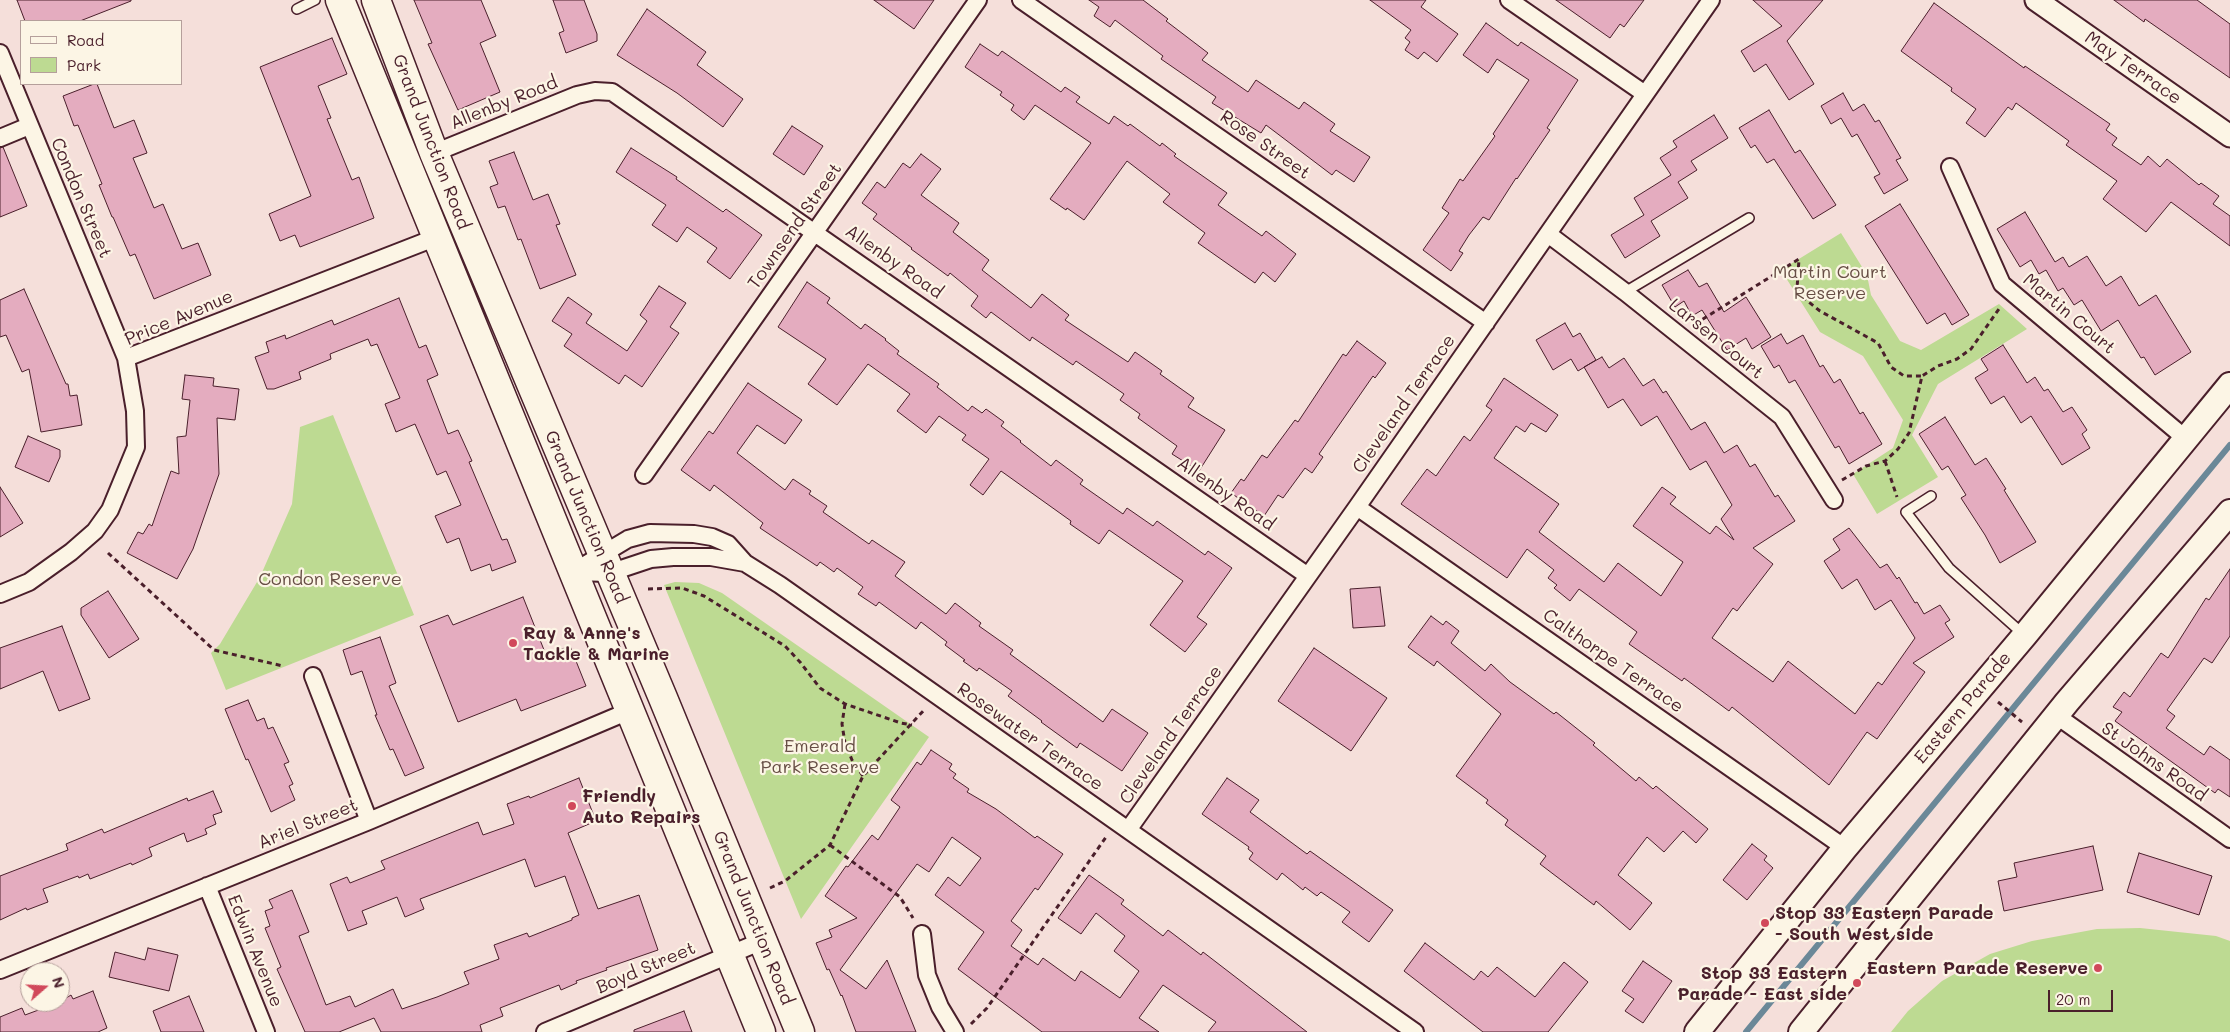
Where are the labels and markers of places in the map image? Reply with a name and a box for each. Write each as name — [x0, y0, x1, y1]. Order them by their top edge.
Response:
place label: Ray & Anne's Tackle & Marine — [523, 622, 669, 664]
marker: Ray & Anne's Tackle & Marine — [507, 637, 519, 649]
place label: Friendly Auto Repairs — [582, 785, 700, 828]
marker: Friendly Auto Repairs — [566, 800, 578, 812]
place label: Stop 33 Eastern Parade - South West side — [1775, 902, 1994, 944]
marker: Stop 33 Eastern Parade - South West side — [1759, 917, 1771, 929]
place label: Eastern Parade Reserve — [1866, 957, 2088, 979]
place label: Stop 33 Eastern Parade - East side — [1677, 962, 1847, 1004]
marker: Eastern Parade Reserve — [2092, 962, 2104, 974]
marker: Stop 33 Eastern Parade - East side — [1851, 977, 1863, 989]

